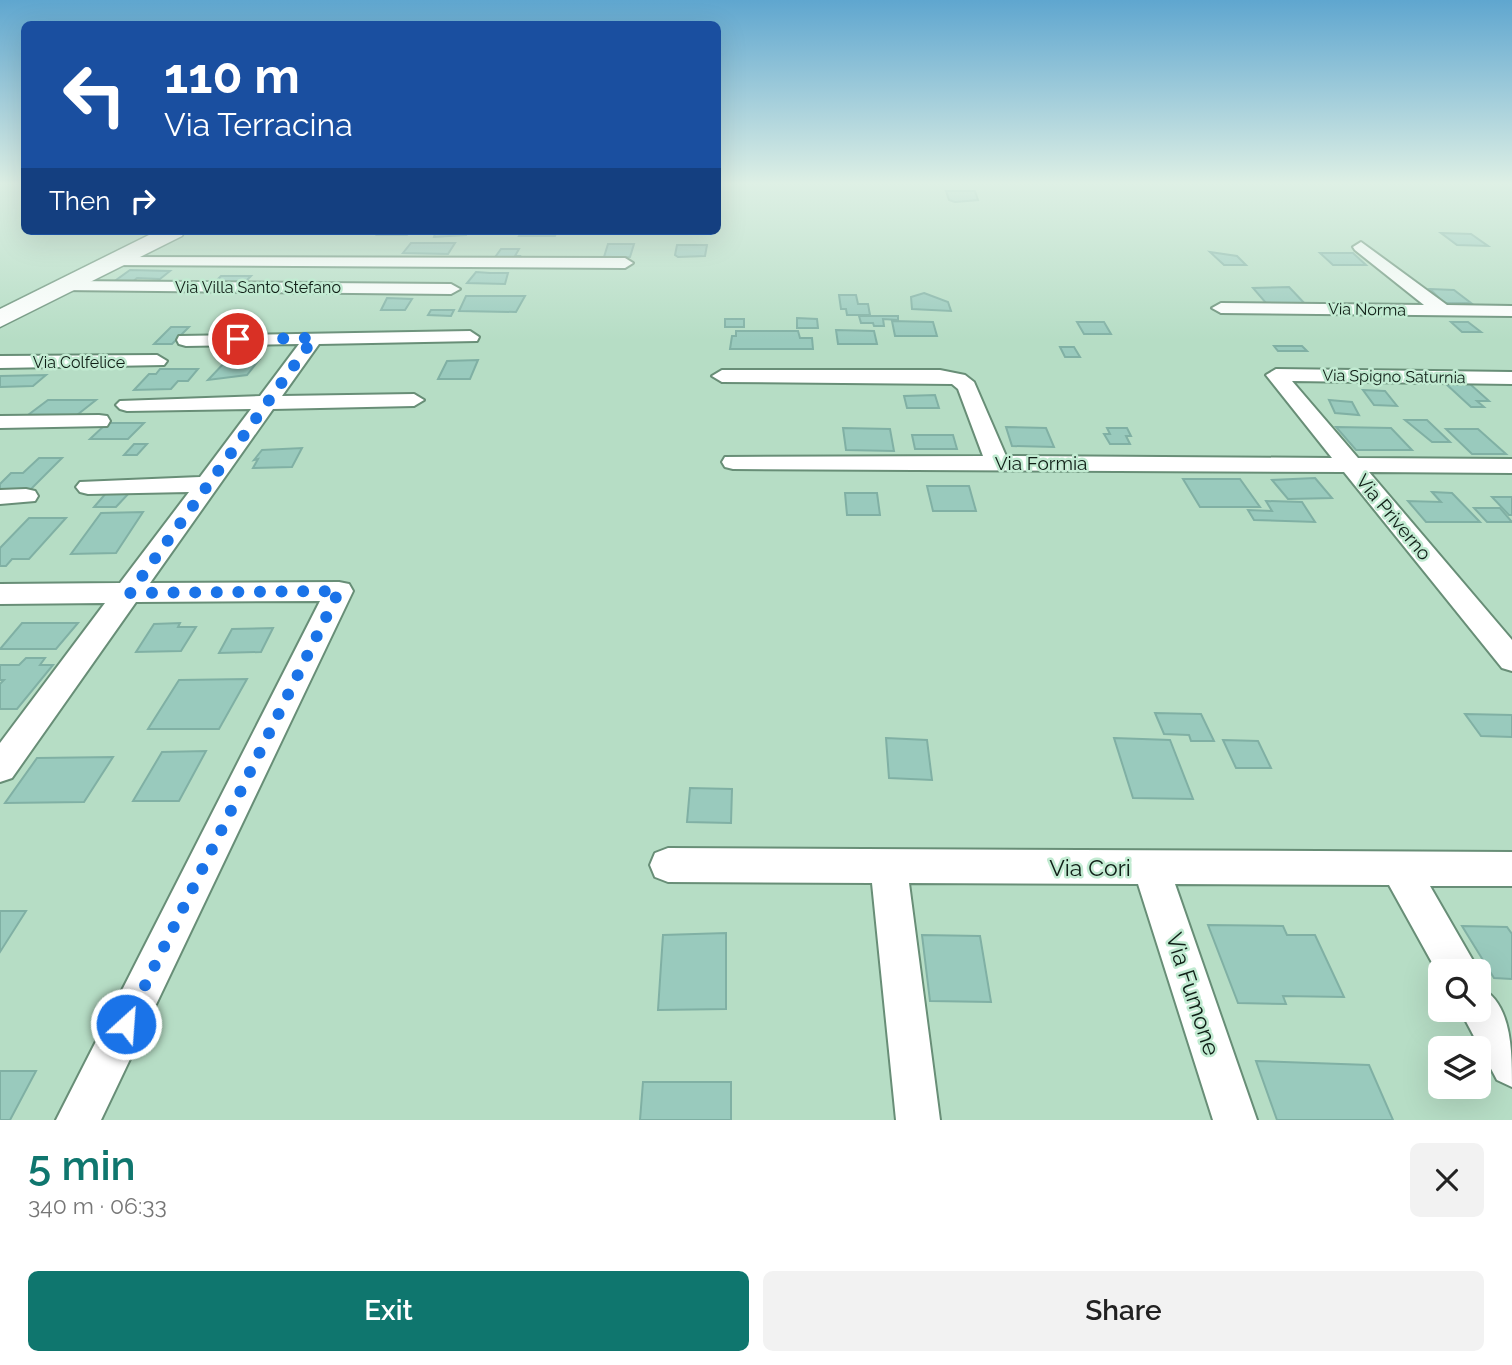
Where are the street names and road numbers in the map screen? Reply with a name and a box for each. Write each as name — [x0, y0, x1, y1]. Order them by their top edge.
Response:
street label: Via Villa Santo Stefano — [175, 278, 341, 297]
street label: Via Norma — [1328, 299, 1406, 320]
street label: Via Colfelice — [33, 353, 125, 372]
street label: Via Spigno Saturnia — [1322, 366, 1466, 387]
street label: Via Formia — [995, 452, 1087, 474]
street label: Via Priverno — [1352, 470, 1436, 564]
street label: Via Cori — [1049, 854, 1131, 881]
street label: Via Fumone — [1161, 929, 1226, 1059]

